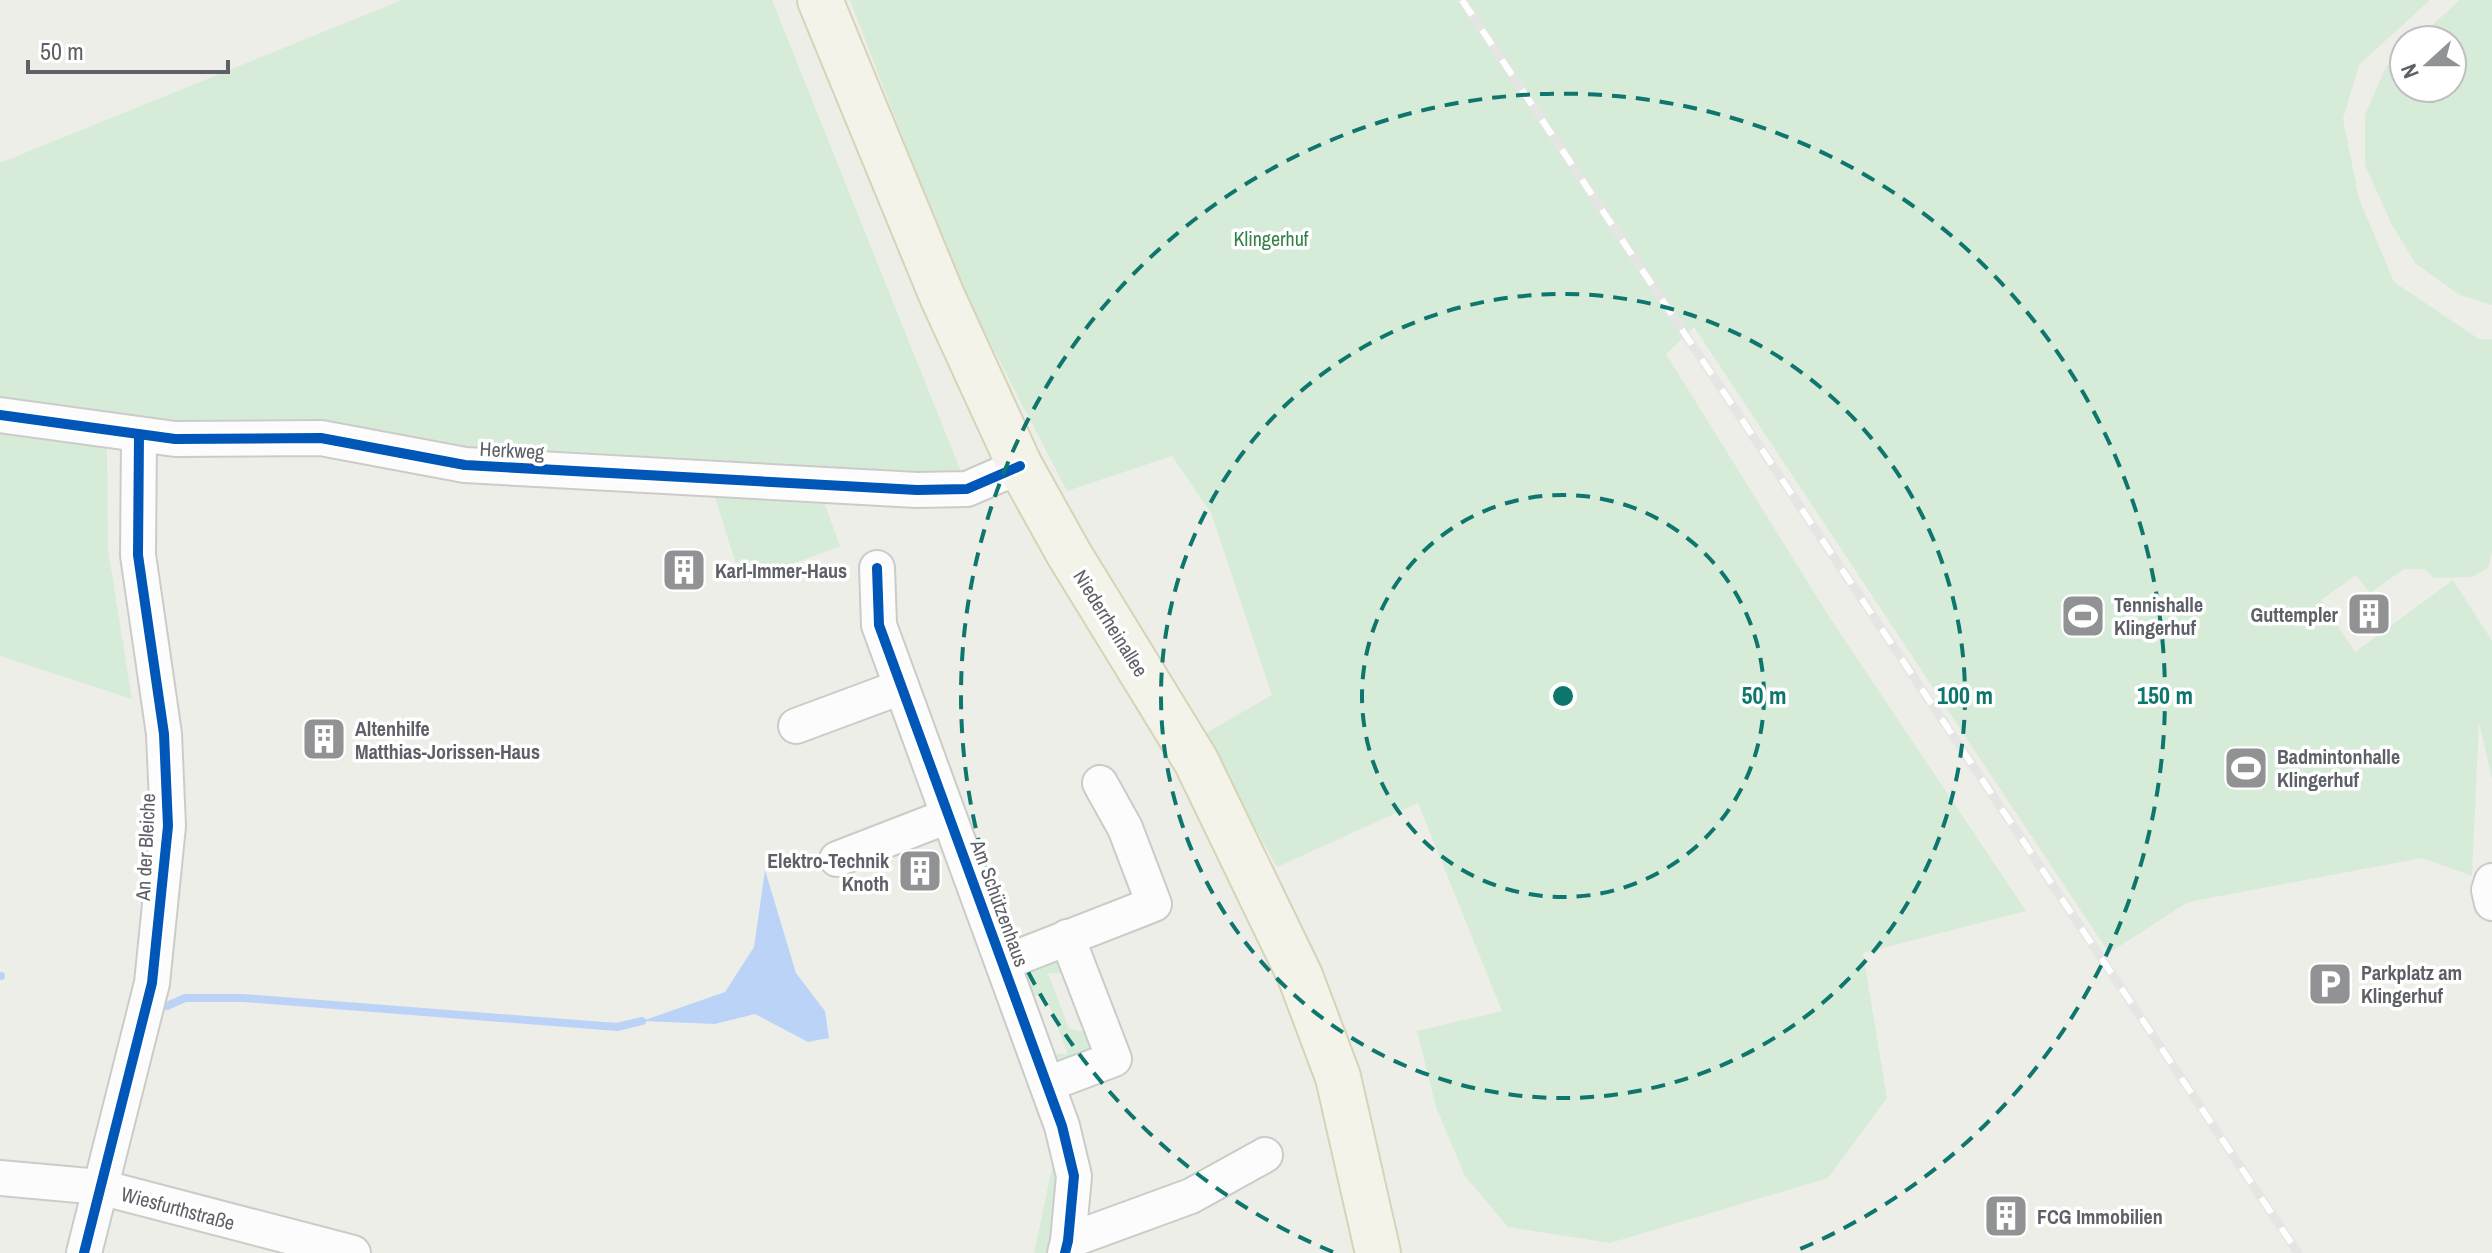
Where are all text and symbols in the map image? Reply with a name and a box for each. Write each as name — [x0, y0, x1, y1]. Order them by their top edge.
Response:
scale bar — [28, 24, 228, 74]
north arrow — [2388, 24, 2468, 104]
text: 50 m — [40, 35, 84, 67]
text: N — [2393, 60, 2426, 83]
park label: Klingerhuf — [1234, 225, 1309, 252]
street label: Herkweg — [479, 435, 545, 465]
building icon: Karl-Immer-Haus — [660, 546, 708, 594]
place label: Karl-Immer-Haus — [715, 557, 847, 584]
street label: Niederrheinallee — [1067, 564, 1155, 682]
building icon: Guttempler — [2345, 590, 2393, 638]
place label: Tennishalle Klingerhuf — [2114, 591, 2203, 641]
sports icon: Tennishalle Klingerhuf — [2059, 592, 2107, 640]
place label: Guttempler — [2251, 601, 2339, 628]
text: 50 m — [1742, 679, 1786, 711]
text: 100 m — [1937, 679, 1993, 711]
text: 150 m — [2137, 679, 2193, 711]
centre of rings — [1549, 682, 1577, 710]
building icon: Altenhilfe Matthias-Jorissen-Haus — [300, 715, 348, 763]
place label: Altenhilfe Matthias-Jorissen-Haus — [355, 715, 540, 765]
place label: Badmintonhalle Klingerhuf — [2277, 743, 2400, 793]
sports icon: Badmintonhalle Klingerhuf — [2222, 744, 2270, 792]
street label: An der Bleiche — [129, 793, 161, 902]
street label: Am Schützenhaus — [964, 835, 1035, 970]
place label: Elektro-Technik Knoth — [767, 847, 890, 897]
building icon: Elektro-Technik Knoth — [896, 847, 944, 895]
place label: Parkplatz am Klingerhuf — [2361, 959, 2462, 1009]
parking icon: Parkplatz am Klingerhuf — [2306, 960, 2354, 1008]
street label: Wiesfurthstraße — [118, 1180, 238, 1236]
building icon: FCG Immobilien — [1982, 1192, 2030, 1240]
place label: FCG Immobilien — [2037, 1203, 2163, 1230]

